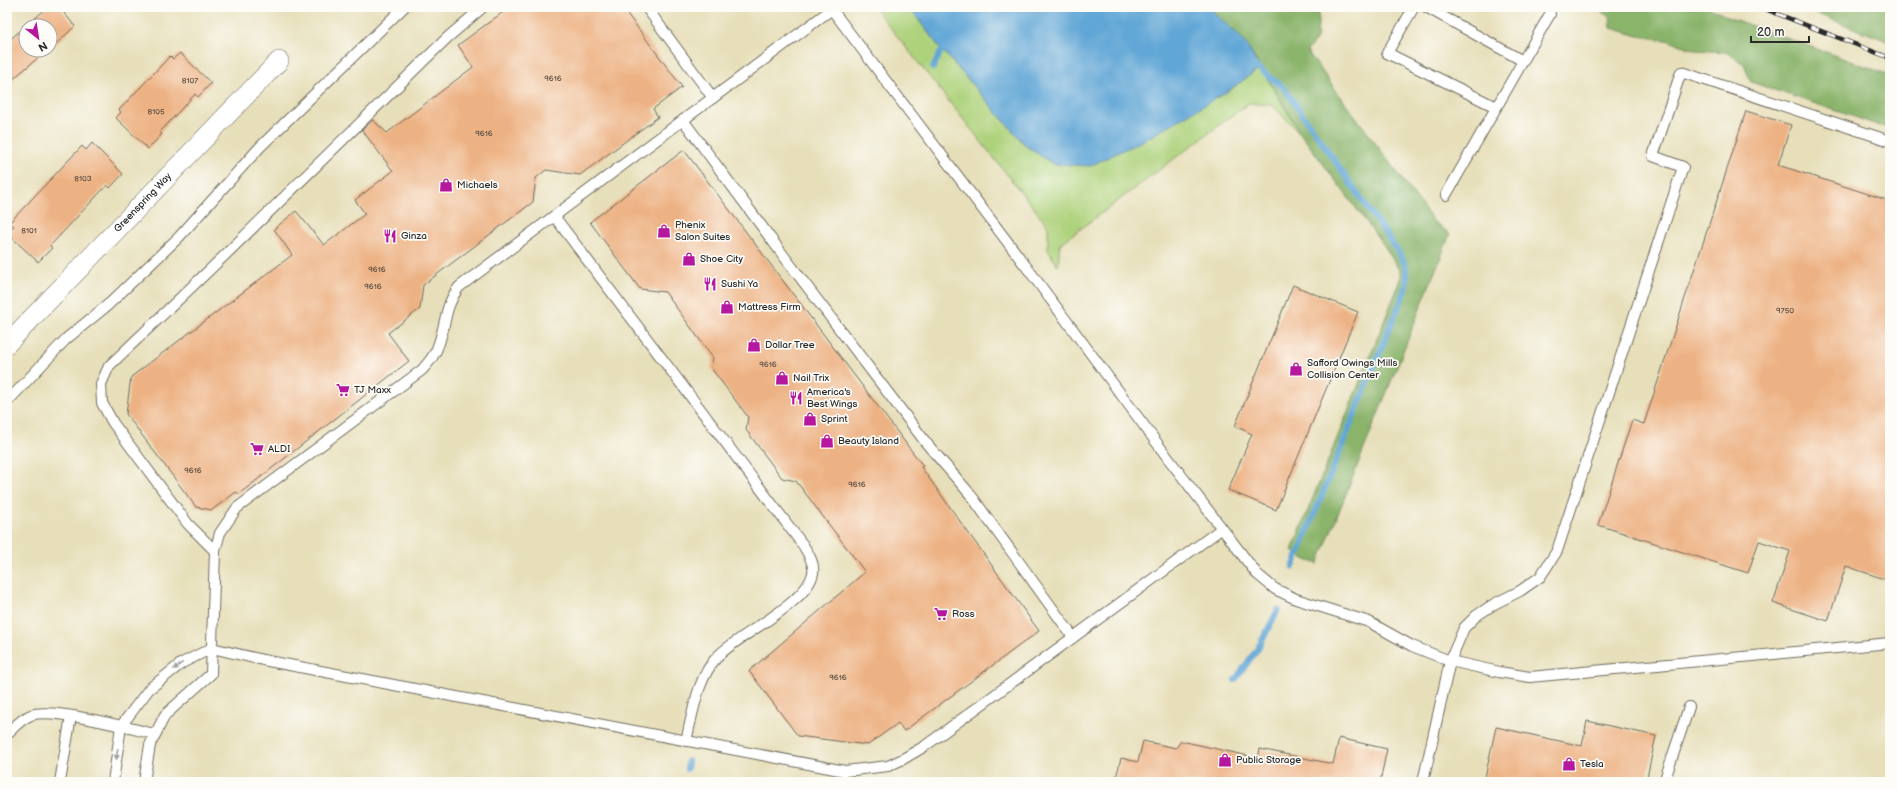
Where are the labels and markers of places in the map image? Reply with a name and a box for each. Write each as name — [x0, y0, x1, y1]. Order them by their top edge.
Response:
shop icon: Michaels — [438, 177, 454, 193]
place label: Michaels — [457, 179, 498, 191]
place label: Phenix Salon Suites — [675, 219, 730, 243]
shop icon: Phenix Salon Suites — [656, 223, 672, 239]
restaurant icon: Ginza — [382, 228, 398, 244]
place label: Ginza — [401, 230, 427, 242]
shop icon: Shoe City — [681, 251, 697, 267]
place label: Shoe City — [700, 253, 743, 265]
restaurant icon: Sushi Ya — [702, 276, 718, 292]
place label: Sushi Ya — [721, 278, 758, 290]
shop icon: Mattress Firm — [719, 299, 735, 315]
place label: Mattress Firm — [738, 301, 801, 313]
shop icon: Dollar Tree — [746, 337, 762, 353]
place label: Dollar Tree — [765, 339, 815, 351]
place label: Safford Owings Mills Collision Center — [1307, 357, 1397, 381]
shop icon: Safford Owings Mills Collision Center — [1288, 361, 1304, 377]
shop icon: Nail Trix — [774, 370, 790, 386]
place label: Nail Trix — [793, 372, 830, 384]
supermarket icon: TJ Maxx — [335, 382, 351, 398]
place label: TJ Maxx — [354, 384, 391, 396]
place label: America's Best Wings — [807, 386, 857, 410]
restaurant icon: America's Best Wings — [788, 390, 804, 406]
shop icon: Sprint — [802, 411, 818, 427]
place label: Sprint — [821, 413, 848, 425]
shop icon: Beauty Island — [819, 433, 835, 449]
place label: Beauty Island — [838, 435, 899, 447]
supermarket icon: ALDI — [249, 441, 265, 457]
place label: ALDI — [268, 443, 290, 455]
supermarket icon: Ross — [933, 606, 949, 622]
place label: Ross — [952, 608, 975, 620]
shop icon: Public Storage — [1217, 752, 1233, 768]
place label: Public Storage — [1236, 754, 1301, 766]
shop icon: Tesla — [1561, 756, 1577, 772]
place label: Tesla — [1580, 758, 1604, 770]

